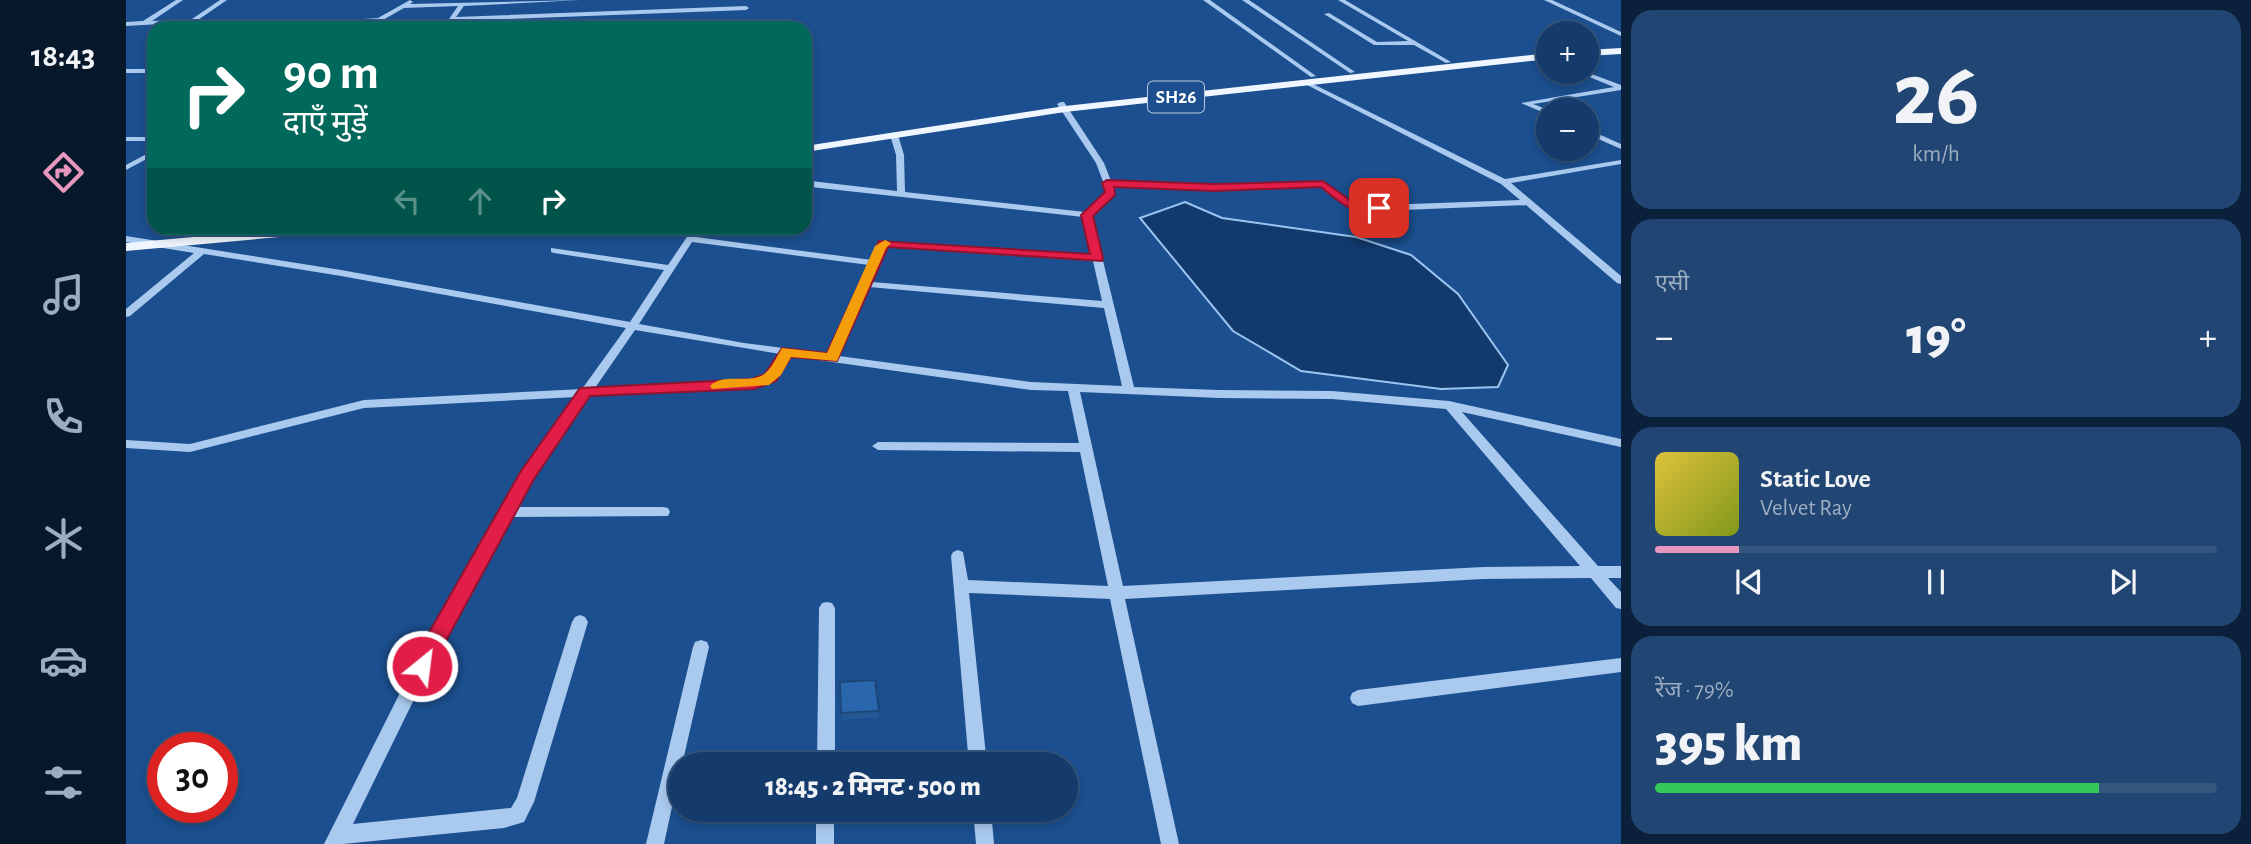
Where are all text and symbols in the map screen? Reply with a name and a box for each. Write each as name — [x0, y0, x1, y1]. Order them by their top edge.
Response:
map controls — [1536, 21, 1599, 161]
button: + — [1536, 21, 1599, 84]
text: 18:43 — [31, 40, 95, 72]
icon: right — [168, 49, 259, 140]
text: 90 m — [283, 49, 379, 98]
text: 26 — [1893, 50, 1979, 141]
road number: SH26 — [1148, 82, 1204, 113]
button: − — [1536, 98, 1599, 161]
text: दाएँ मुड़ें — [283, 107, 368, 139]
text: km/h — [1912, 143, 1960, 166]
icon: directions — [39, 148, 88, 197]
pin — [1349, 178, 1409, 238]
icon: left — [388, 182, 426, 220]
icon: ahead — [461, 182, 499, 220]
icon: right — [534, 182, 572, 220]
icon: arrive — [1360, 189, 1398, 227]
icon: music — [39, 270, 88, 319]
text: एसी — [1655, 272, 1689, 295]
text: 19° — [1906, 311, 1966, 363]
text: − — [1655, 319, 1673, 357]
text: + — [2199, 319, 2217, 357]
icon: phone — [39, 392, 88, 441]
text: Static Love — [1760, 466, 1871, 492]
text: Velvet Ray — [1760, 497, 1852, 520]
icon: climate — [39, 514, 88, 563]
icon: previous — [1730, 563, 1768, 601]
icon: pause — [1917, 563, 1955, 601]
icon: next — [2104, 563, 2142, 601]
position arrow — [385, 629, 459, 703]
icon: car — [39, 636, 88, 685]
text: रेंज · 79% — [1655, 679, 1734, 702]
text: 395 km — [1655, 718, 1802, 770]
speed limit sign: 30 — [147, 732, 238, 823]
icon: filters — [39, 758, 88, 807]
text: 18:45 · 2 मिनट · 500 m — [765, 774, 981, 800]

